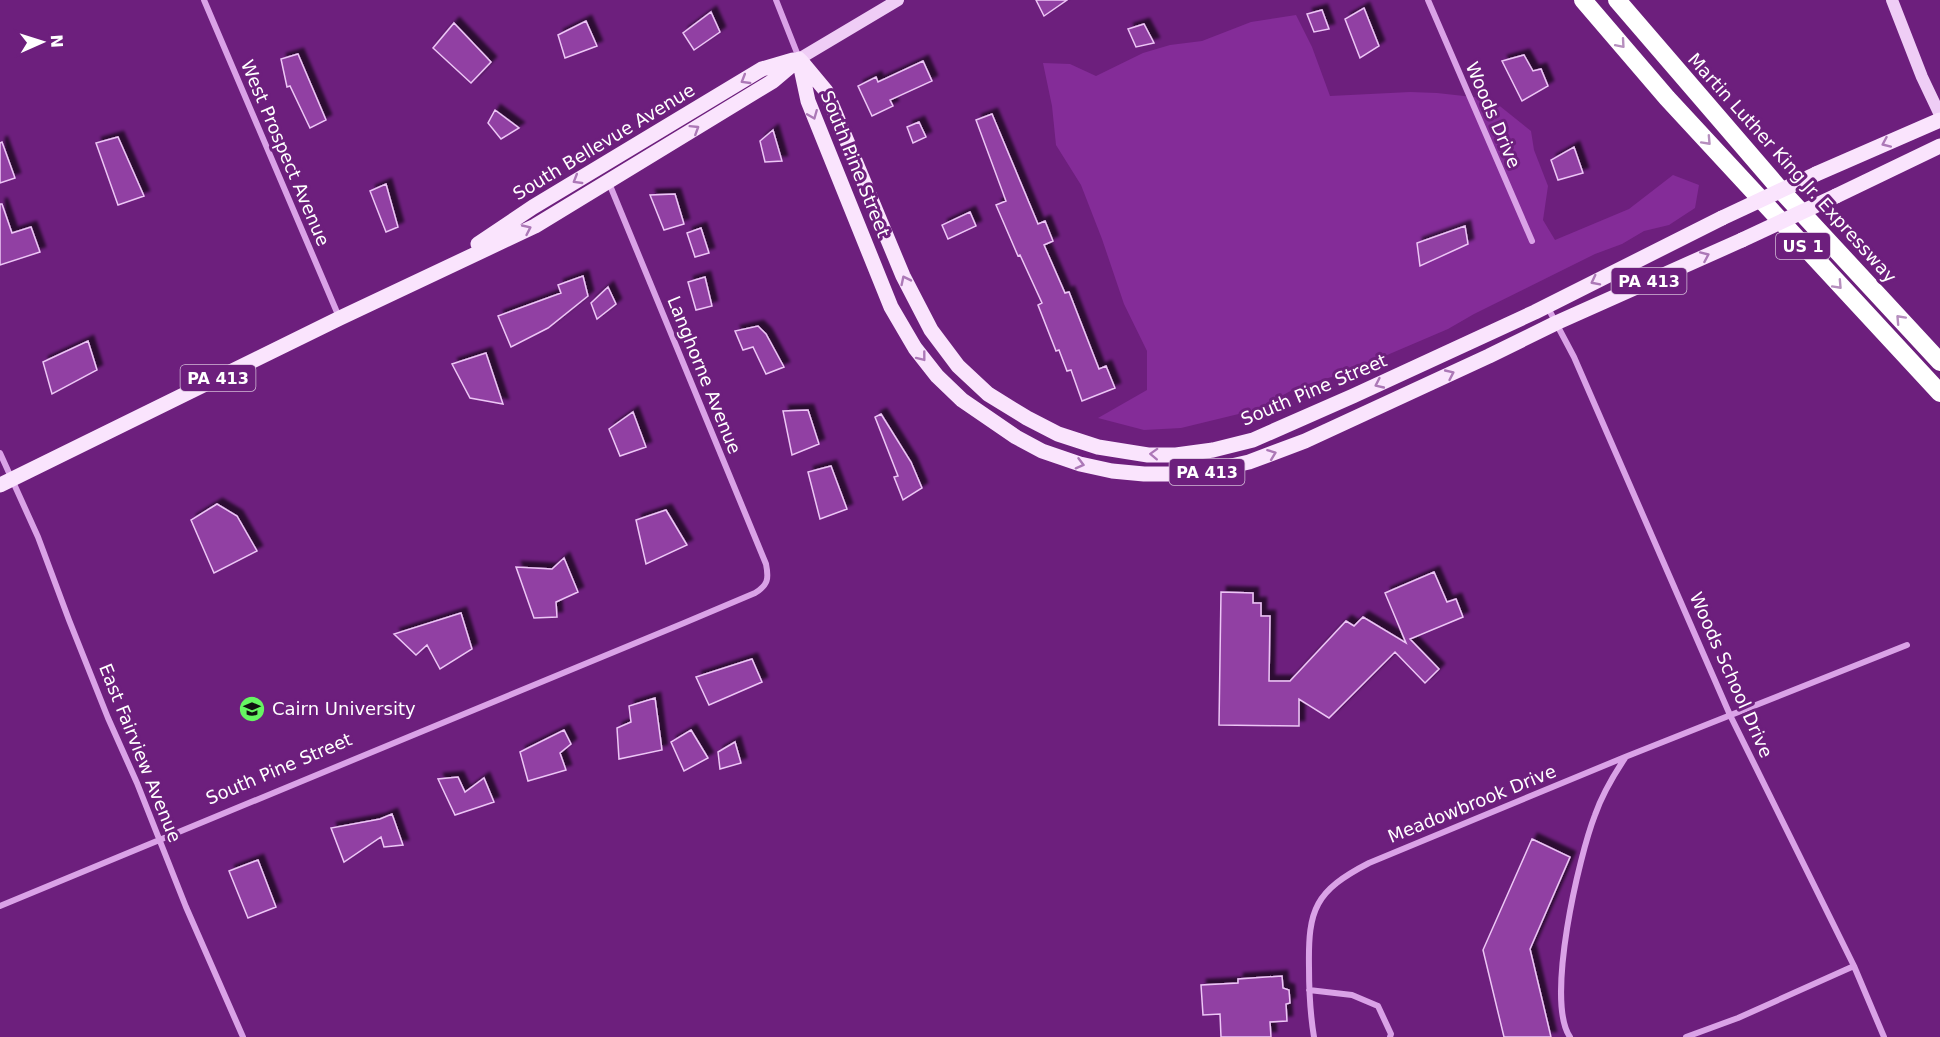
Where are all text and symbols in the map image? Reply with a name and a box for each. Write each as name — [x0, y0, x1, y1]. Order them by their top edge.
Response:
north arrow — [12, 12, 72, 72]
text: N — [47, 34, 66, 48]
one-way arrow — [1614, 37, 1625, 48]
street label: Martin Luther King Jr. Expressway — [1684, 49, 1901, 287]
street label: West Prospect Avenue — [237, 57, 334, 249]
street label: Woods Drive — [1462, 59, 1525, 171]
one-way arrow — [741, 72, 751, 84]
street label: South Bellevue Avenue — [509, 79, 698, 204]
street label: South Pine Street — [816, 87, 894, 240]
one-way arrow — [806, 109, 818, 120]
one-way arrow — [689, 125, 699, 137]
one-way arrow — [1699, 134, 1710, 145]
one-way arrow — [1882, 136, 1893, 148]
one-way arrow — [573, 173, 583, 185]
one-way arrow — [521, 225, 532, 237]
road number: US 1 — [1776, 233, 1830, 259]
one-way arrow — [1699, 251, 1710, 263]
road number: PA 413 — [1612, 268, 1686, 294]
one-way arrow — [1590, 274, 1601, 286]
one-way arrow — [901, 276, 913, 287]
one-way arrow — [1831, 278, 1842, 289]
street label: Langhorne Avenue — [663, 293, 746, 457]
one-way arrow — [1896, 316, 1907, 326]
street label: South Pine Street — [1238, 349, 1390, 430]
one-way arrow — [914, 350, 925, 361]
road number: PA 413 — [180, 365, 256, 391]
one-way arrow — [1443, 370, 1454, 382]
one-way arrow — [1375, 377, 1386, 389]
one-way arrow — [1149, 448, 1158, 461]
one-way arrow — [1266, 448, 1276, 461]
one-way arrow — [1075, 456, 1085, 469]
road number: PA 413 — [1170, 459, 1244, 485]
street label: Woods School Drive — [1686, 589, 1777, 761]
street label: East Fairview Avenue — [95, 660, 186, 845]
school or university icon: Cairn University — [237, 694, 267, 724]
place label: Cairn University — [272, 698, 416, 719]
street label: South Pine Street — [203, 728, 355, 809]
street label: Meadowbrook Drive — [1385, 760, 1559, 847]

